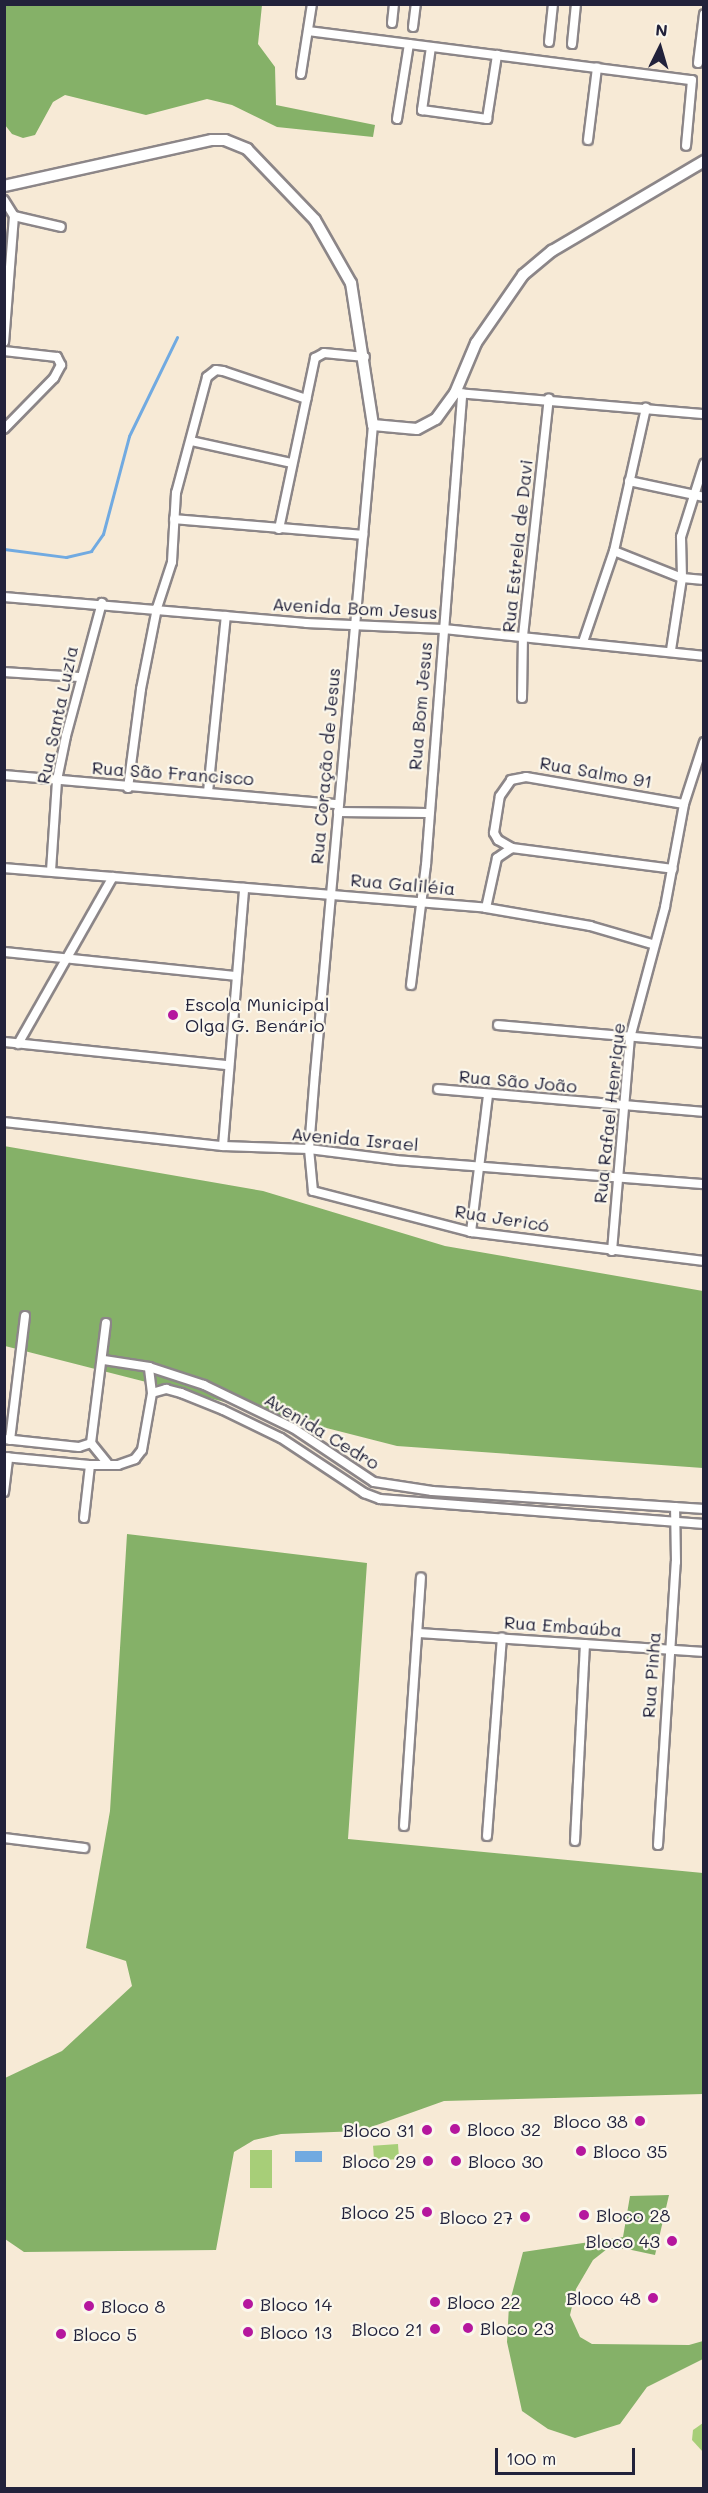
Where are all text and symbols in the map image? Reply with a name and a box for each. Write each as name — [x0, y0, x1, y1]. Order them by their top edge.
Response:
north arrow — [630, 18, 690, 78]
text: N — [655, 19, 669, 41]
street label: Rua Estrela de Davi — [497, 458, 537, 634]
street label: Avenida Bom Jesus — [272, 593, 438, 623]
street label: Rua Bom Jesus — [404, 641, 436, 771]
street label: Rua Santa Luzia — [32, 644, 82, 786]
street label: Rua Coração de Jesus — [306, 667, 344, 865]
street label: Rua Salmo 91 — [538, 751, 654, 793]
street label: Rua São Francisco — [91, 757, 255, 789]
street label: Rua Galiléia — [350, 869, 456, 899]
place label: Escola Municipal Olga G. Benário — [185, 994, 329, 1036]
marker: Escola Municipal Olga G. Benário — [166, 1008, 180, 1022]
street label: Rua Rafael Henrique — [589, 1021, 629, 1205]
street label: Rua São João — [458, 1065, 578, 1097]
street label: Avenida Israel — [290, 1123, 420, 1155]
street label: Rua Jericó — [453, 1200, 551, 1236]
street label: Avenida Cedro — [261, 1388, 383, 1474]
street label: Rua Embaúba — [503, 1611, 623, 1641]
street label: Rua Pinha — [637, 1631, 665, 1719]
place label: Bloco 38 — [553, 2110, 628, 2132]
marker: Bloco 38 — [633, 2114, 647, 2128]
place label: Bloco 32 — [467, 2118, 541, 2140]
place label: Bloco 31 — [343, 2119, 415, 2141]
marker: Bloco 32 — [448, 2122, 462, 2136]
marker: Bloco 31 — [420, 2123, 434, 2137]
place label: Bloco 35 — [593, 2140, 667, 2162]
marker: Bloco 35 — [574, 2144, 588, 2158]
place label: Bloco 29 — [342, 2150, 416, 2172]
place label: Bloco 30 — [468, 2150, 543, 2172]
marker: Bloco 29 — [421, 2154, 435, 2168]
marker: Bloco 30 — [449, 2154, 463, 2168]
place label: Bloco 25 — [341, 2201, 415, 2223]
place label: Bloco 28 — [596, 2204, 670, 2226]
marker: Bloco 25 — [420, 2205, 434, 2219]
place label: Bloco 27 — [440, 2206, 513, 2228]
marker: Bloco 28 — [577, 2208, 591, 2222]
marker: Bloco 27 — [518, 2210, 532, 2224]
place label: Bloco 43 — [585, 2230, 660, 2252]
marker: Bloco 43 — [665, 2234, 679, 2248]
place label: Bloco 48 — [566, 2287, 641, 2309]
place label: Bloco 22 — [447, 2291, 520, 2313]
marker: Bloco 48 — [646, 2291, 660, 2305]
place label: Bloco 14 — [260, 2293, 332, 2315]
place label: Bloco 8 — [101, 2295, 165, 2317]
marker: Bloco 22 — [428, 2295, 442, 2309]
marker: Bloco 14 — [241, 2297, 255, 2311]
marker: Bloco 8 — [82, 2299, 96, 2313]
place label: Bloco 23 — [480, 2317, 554, 2339]
place label: Bloco 21 — [352, 2318, 423, 2340]
place label: Bloco 13 — [260, 2321, 332, 2343]
marker: Bloco 23 — [461, 2321, 475, 2335]
marker: Bloco 21 — [428, 2322, 442, 2336]
place label: Bloco 5 — [73, 2323, 137, 2345]
marker: Bloco 13 — [241, 2325, 255, 2339]
marker: Bloco 5 — [54, 2327, 68, 2341]
scale bar — [498, 2436, 638, 2474]
text: 100 m — [506, 2446, 556, 2470]

